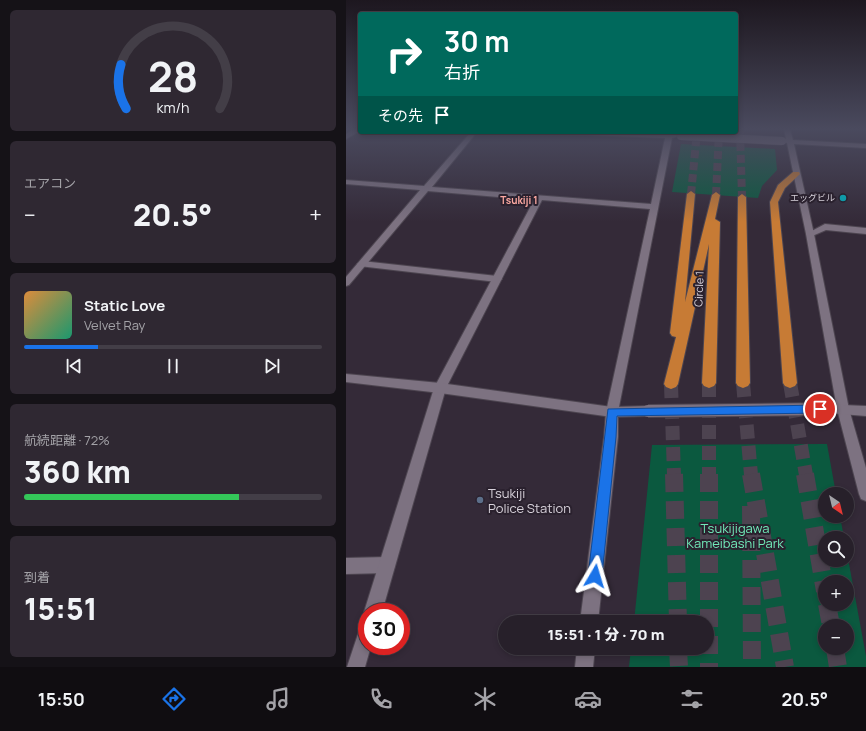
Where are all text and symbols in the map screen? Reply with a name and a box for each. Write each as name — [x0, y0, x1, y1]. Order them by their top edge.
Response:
text: 30 m — [444, 22, 509, 60]
icon: right — [378, 28, 430, 80]
text: 28 — [148, 48, 198, 104]
text: 右折 — [444, 60, 480, 84]
text: km/h — [156, 97, 190, 116]
icon: arrive — [431, 104, 453, 126]
text: その先 — [378, 105, 423, 126]
text: エアコン — [24, 174, 76, 192]
place label: エッグビル — [790, 191, 835, 204]
district label: Tsukiji 1 — [500, 193, 538, 207]
marker: エッグビル — [838, 193, 848, 203]
text: 20.5° — [133, 194, 212, 235]
text: − — [24, 200, 36, 230]
text: + — [309, 200, 322, 230]
street label: Circle 1 — [690, 271, 707, 307]
text: Static Love — [84, 295, 165, 316]
text: Velvet Ray — [84, 316, 145, 334]
icon: previous — [63, 355, 85, 377]
icon: pause — [162, 355, 184, 377]
icon: next — [261, 355, 283, 377]
pin — [803, 392, 837, 426]
icon: arrive — [809, 398, 831, 420]
text: 航続距離 · 72% — [24, 431, 110, 449]
text: 360 km — [24, 451, 131, 492]
place label: Tsukiji Police Station — [488, 484, 571, 517]
north arrow — [818, 487, 854, 523]
map controls — [818, 487, 854, 655]
marker: Tsukiji Police Station — [475, 495, 485, 505]
park label: Tsukijigawa Kameibashi Park — [686, 519, 784, 552]
button: search — [818, 531, 854, 567]
position arrow — [574, 555, 616, 597]
text: 到着 — [24, 568, 50, 586]
button: + — [818, 575, 854, 611]
text: 15:51 — [24, 588, 97, 629]
speed limit sign: 30 — [358, 603, 410, 655]
button: − — [818, 619, 854, 655]
text: 15:51 · 1 分 · 70 m — [548, 624, 664, 645]
icon: directions — [160, 685, 188, 713]
icon: music — [264, 685, 292, 713]
icon: phone — [367, 685, 395, 713]
icon: climate — [471, 685, 499, 713]
icon: car — [574, 685, 602, 713]
icon: filters — [678, 685, 706, 713]
text: 15:50 — [38, 687, 85, 711]
text: 20.5° — [781, 687, 828, 711]

